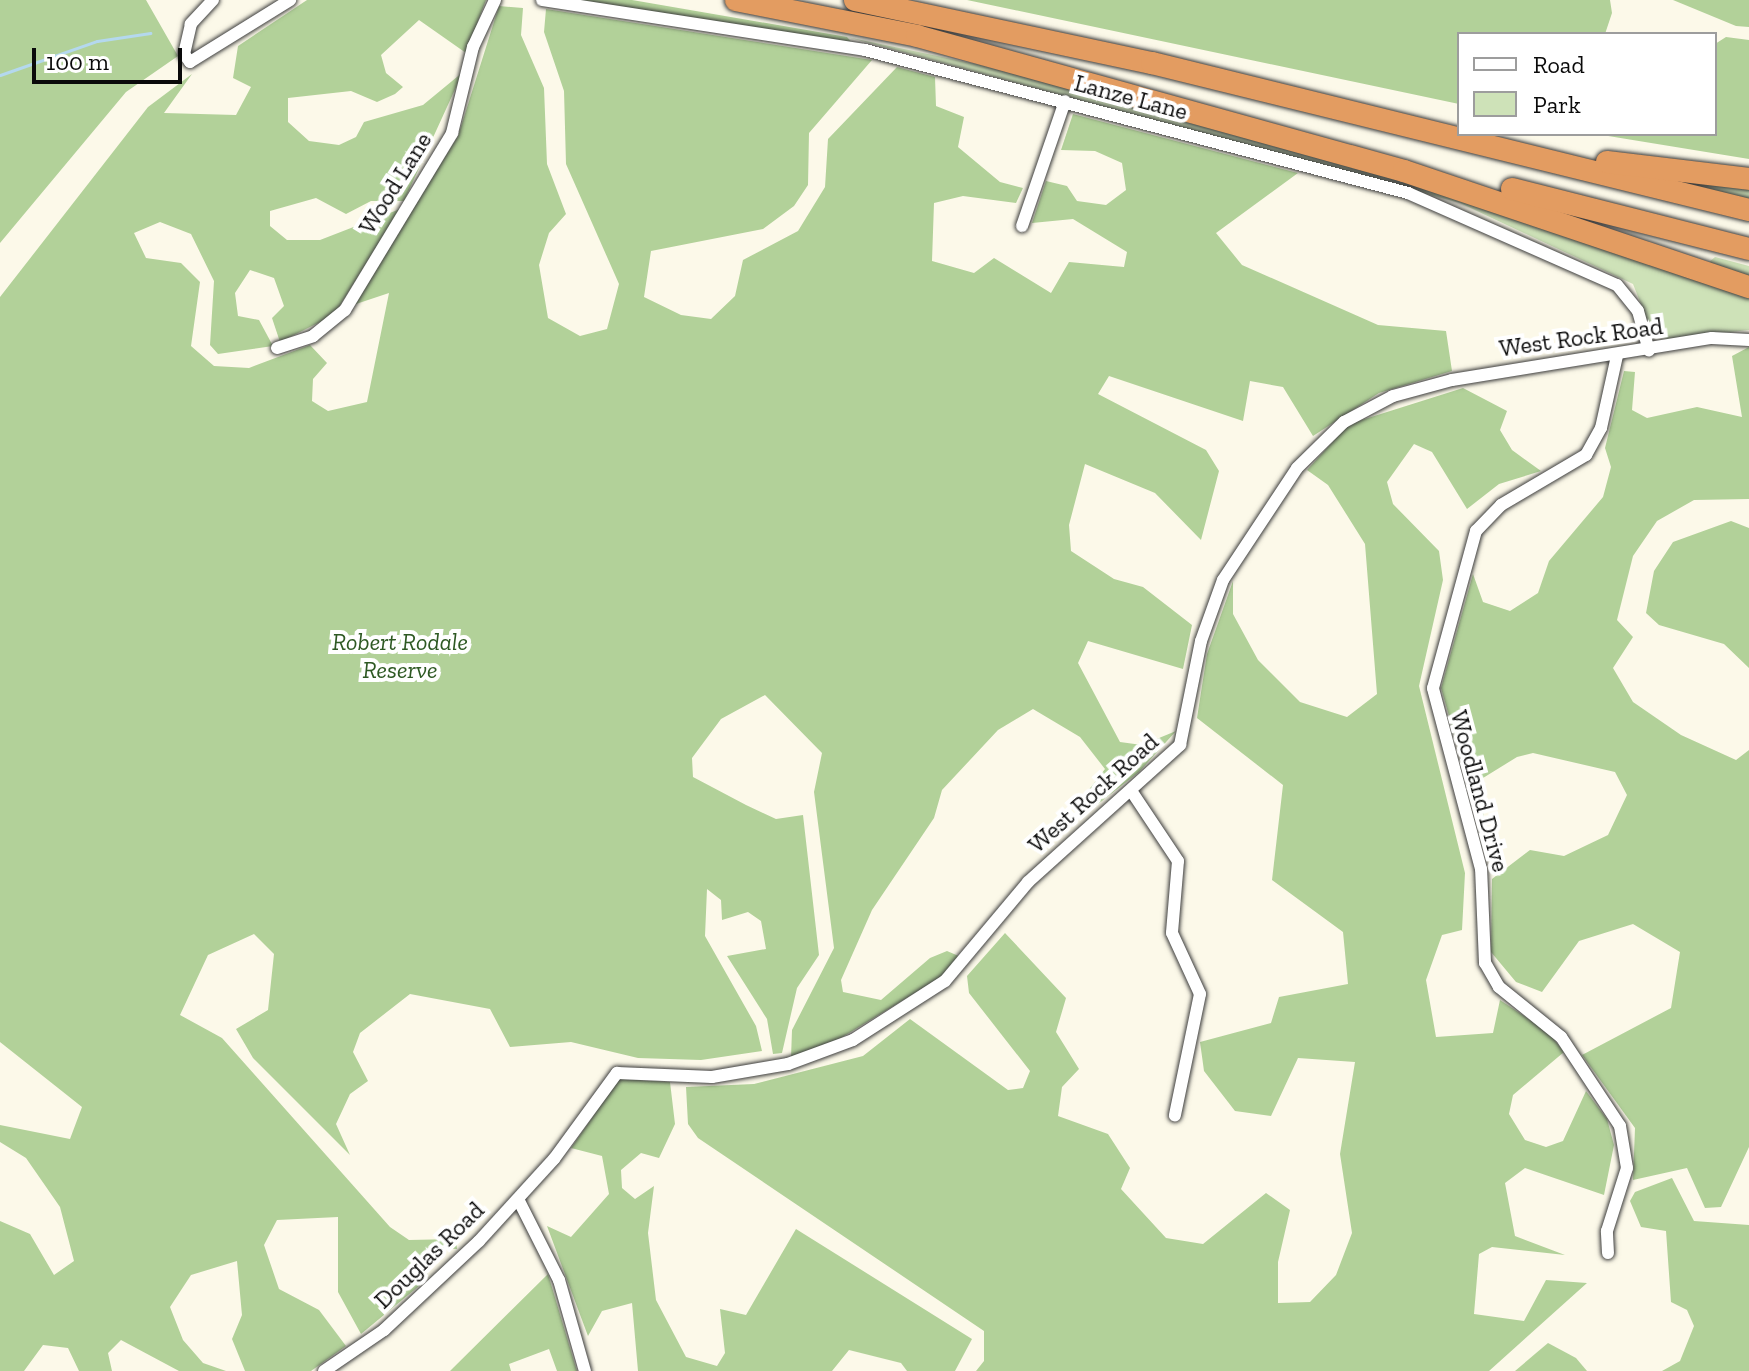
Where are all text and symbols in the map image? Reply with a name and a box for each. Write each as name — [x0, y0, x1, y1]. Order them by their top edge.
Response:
scale bar — [36, 32, 186, 82]
legend — [1457, 32, 1717, 136]
text: 100 m — [46, 47, 109, 76]
text: Road — [1533, 50, 1585, 79]
street label: Lanze Lane — [1071, 68, 1191, 126]
text: Park — [1533, 90, 1581, 119]
street label: Wood Lane — [353, 127, 437, 239]
street label: West Rock Road — [1497, 311, 1665, 363]
park label: Robert Rodale Reserve — [332, 628, 468, 684]
street label: Woodland Drive — [1445, 707, 1515, 875]
street label: West Rock Road — [1022, 727, 1164, 859]
street label: Douglas Road — [368, 1196, 490, 1314]

